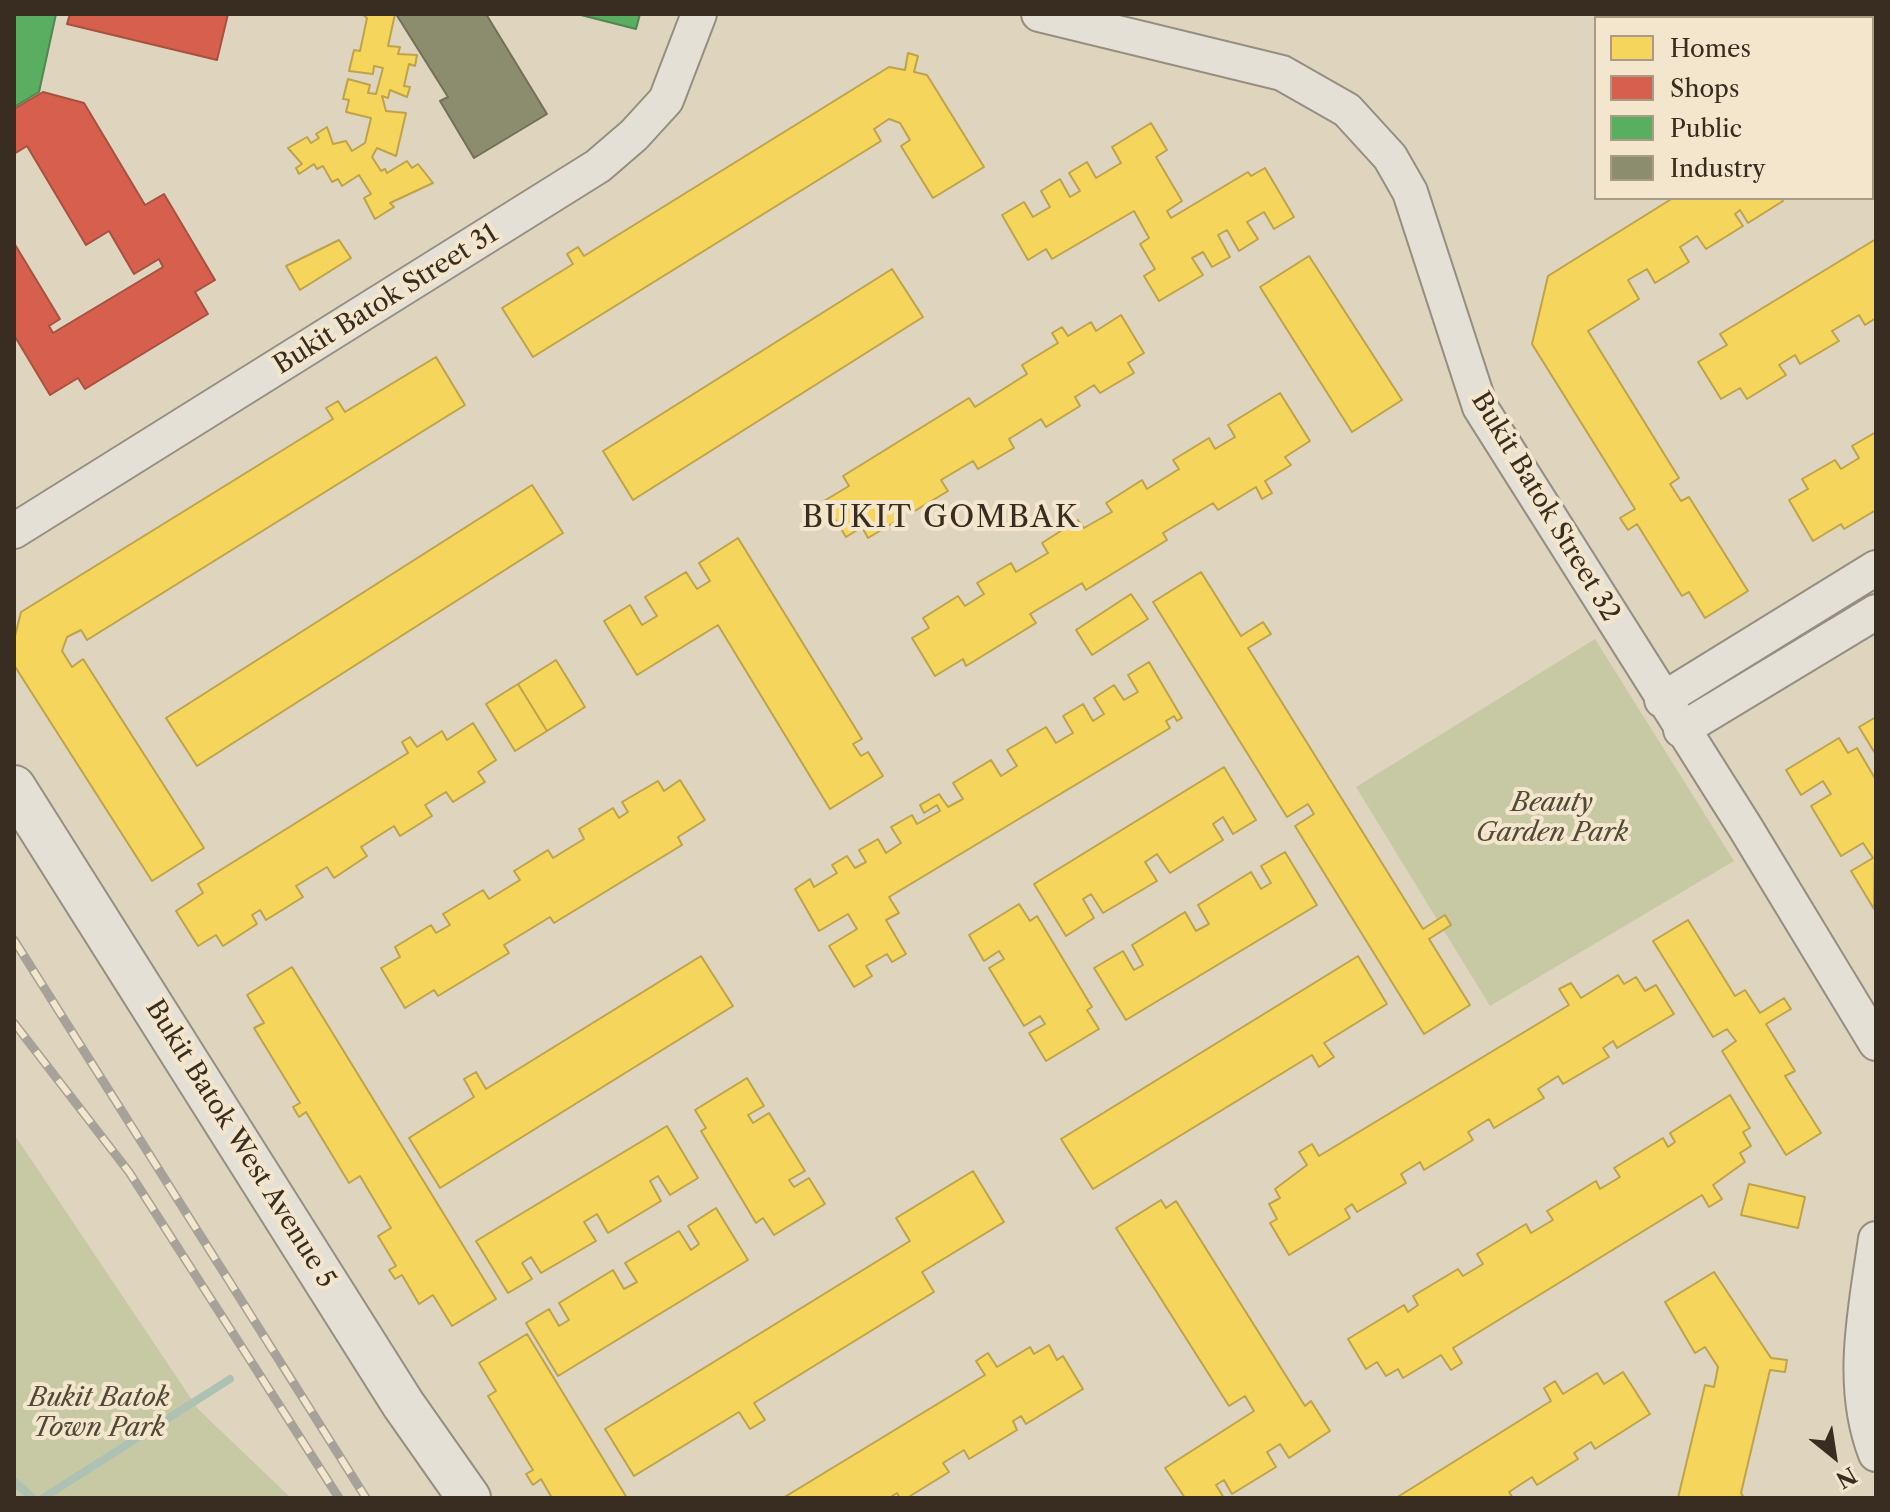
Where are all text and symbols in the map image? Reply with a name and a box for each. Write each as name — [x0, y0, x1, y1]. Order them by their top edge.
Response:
legend — [1594, 16, 1874, 200]
text: Homes — [1670, 34, 1751, 63]
text: Shops — [1670, 74, 1739, 103]
text: Public — [1670, 114, 1742, 143]
text: Industry — [1670, 154, 1766, 183]
street label: Bukit Batok Street 31 — [268, 218, 504, 382]
street label: Bukit Batok Street 32 — [1464, 387, 1626, 627]
district label: BUKIT GOMBAK — [802, 500, 1080, 536]
park label: Beauty Garden Park — [1476, 787, 1628, 848]
street label: Bukit Batok West Avenue 5 — [138, 994, 342, 1294]
park label: Bukit Batok Town Park — [29, 1382, 169, 1444]
north arrow — [1794, 1416, 1874, 1496]
text: N — [1831, 1461, 1861, 1494]

